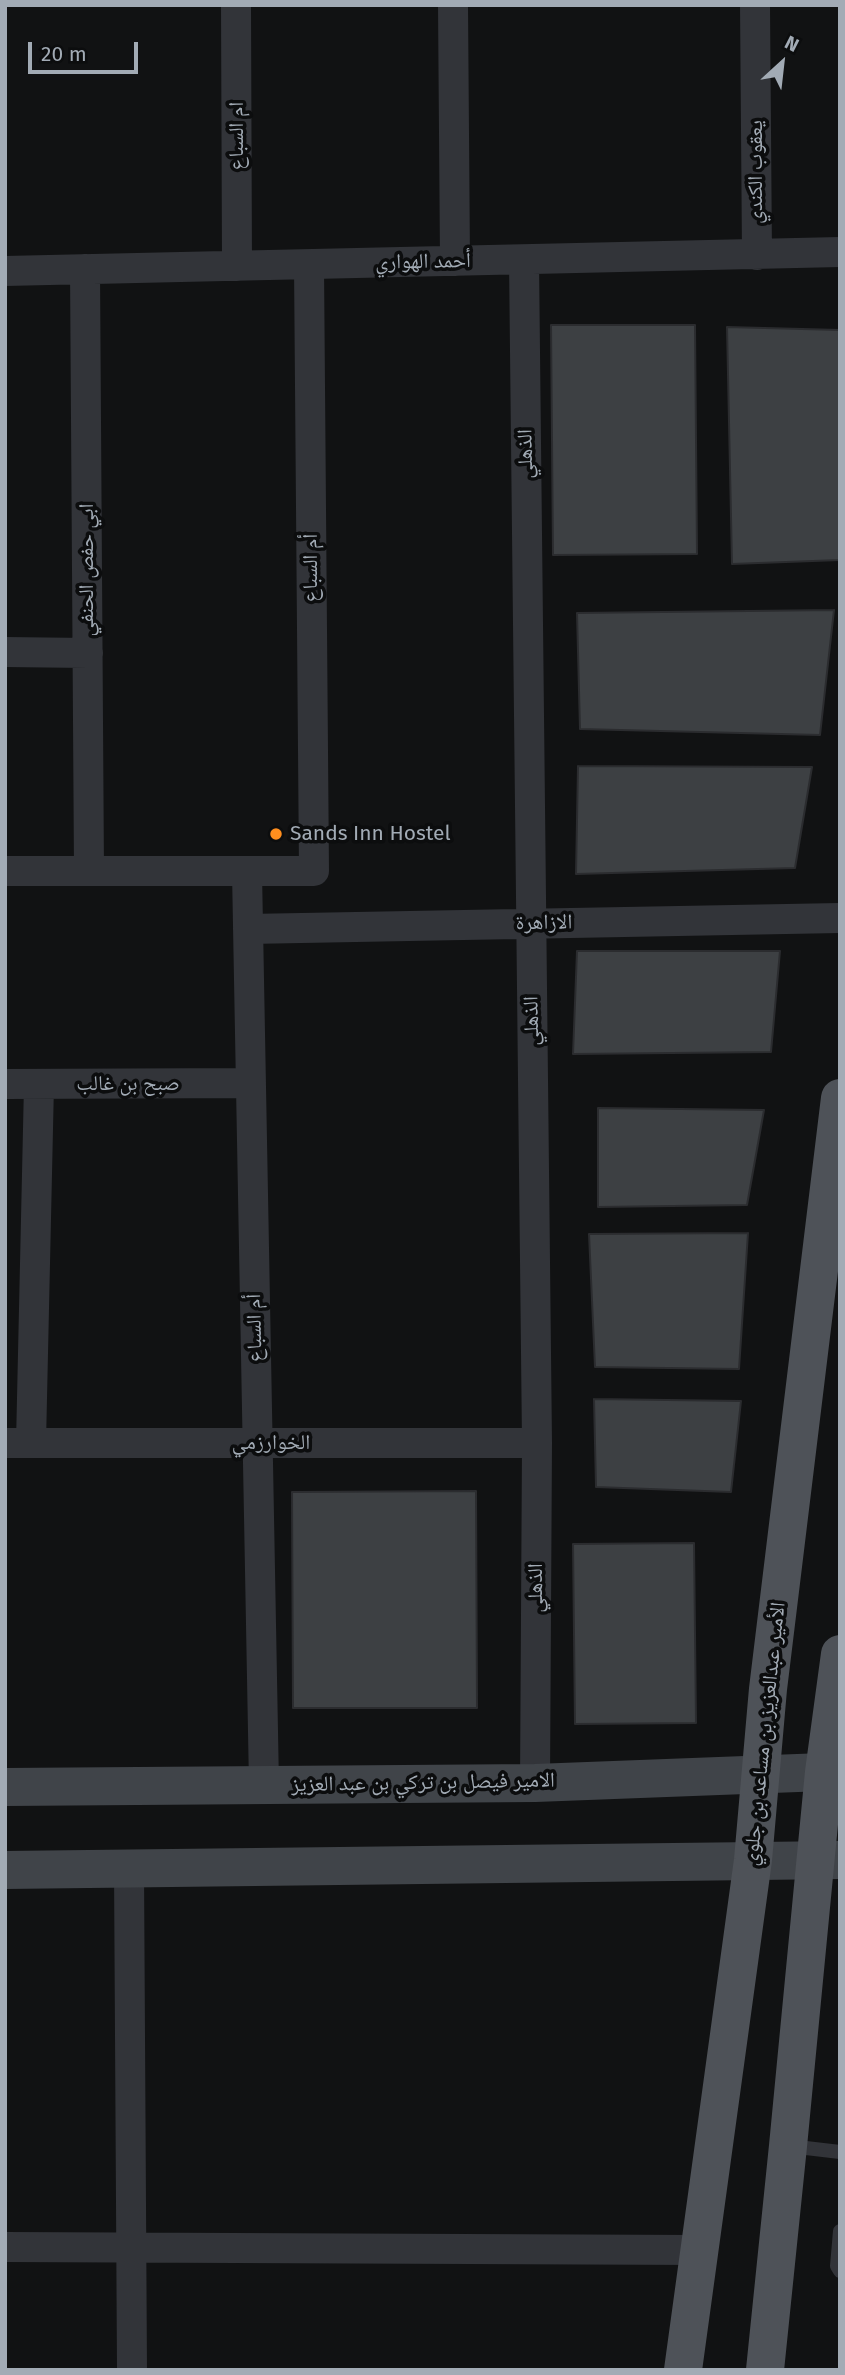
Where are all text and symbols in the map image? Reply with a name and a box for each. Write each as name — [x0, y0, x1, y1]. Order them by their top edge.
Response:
scale bar — [32, 28, 142, 72]
north arrow — [747, 28, 817, 98]
text: N — [781, 31, 803, 57]
text: 20 m — [41, 41, 87, 67]
street label: ام السباع — [224, 102, 250, 170]
street label: يعقوب الكندي — [743, 120, 769, 224]
street label: أحمد الهواري — [375, 249, 471, 275]
street label: الذهلي — [513, 429, 539, 479]
street label: ابي حفص الحنفي — [74, 503, 100, 637]
street label: أم السباع — [298, 534, 324, 602]
place label: Sands Inn Hostel — [290, 821, 451, 847]
marker: Sands Inn Hostel — [268, 826, 284, 842]
street label: الازاهرة — [515, 910, 573, 936]
street label: الذهلي — [519, 996, 545, 1046]
street label: صبح بن غالب — [76, 1071, 180, 1097]
street label: أم السباع — [242, 1294, 268, 1362]
street label: الخوارزمي — [232, 1430, 310, 1456]
street label: الذهلي — [523, 1563, 549, 1613]
street label: الأمير عبدالعزيز بن مساعد بن جلوي — [739, 1601, 791, 1867]
street label: الامير فيصل بن تركي بن عبد العزيز — [291, 1768, 555, 1798]

